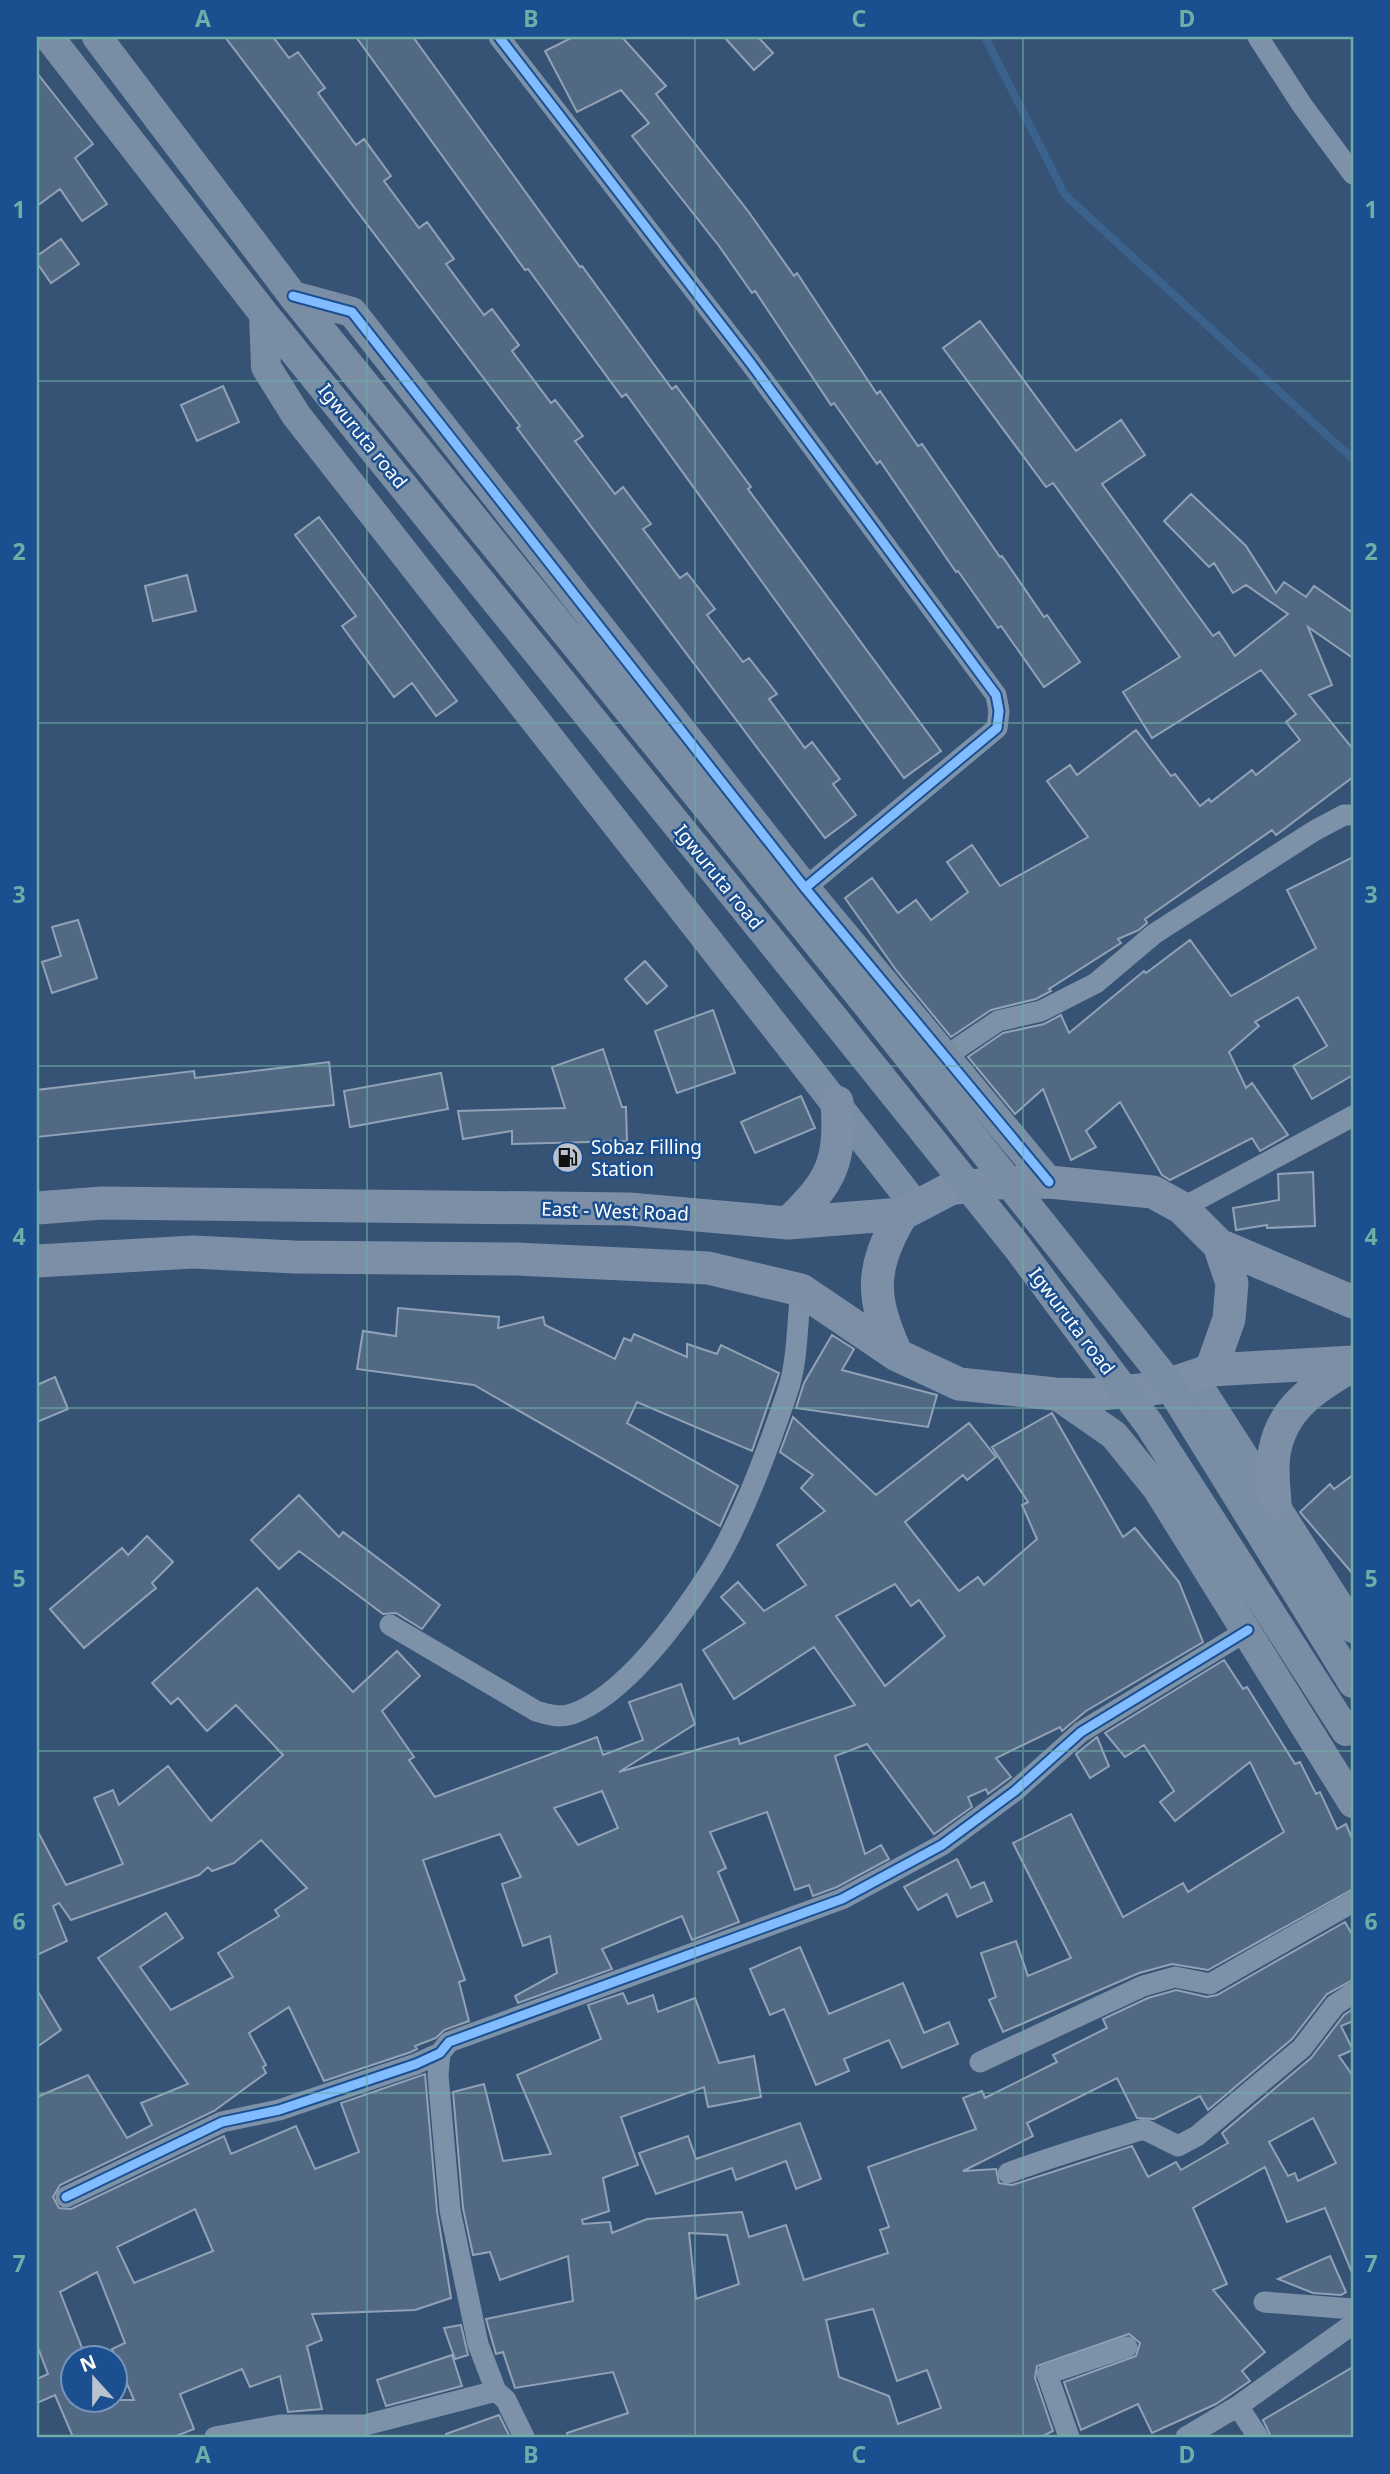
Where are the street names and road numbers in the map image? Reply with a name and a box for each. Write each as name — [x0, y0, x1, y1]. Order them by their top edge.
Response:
street label: Igwuruta road — [313, 378, 413, 494]
street label: Igwuruta road — [669, 819, 769, 935]
street label: East - West Road — [541, 1195, 689, 1227]
street label: Igwuruta road — [1023, 1262, 1121, 1380]

